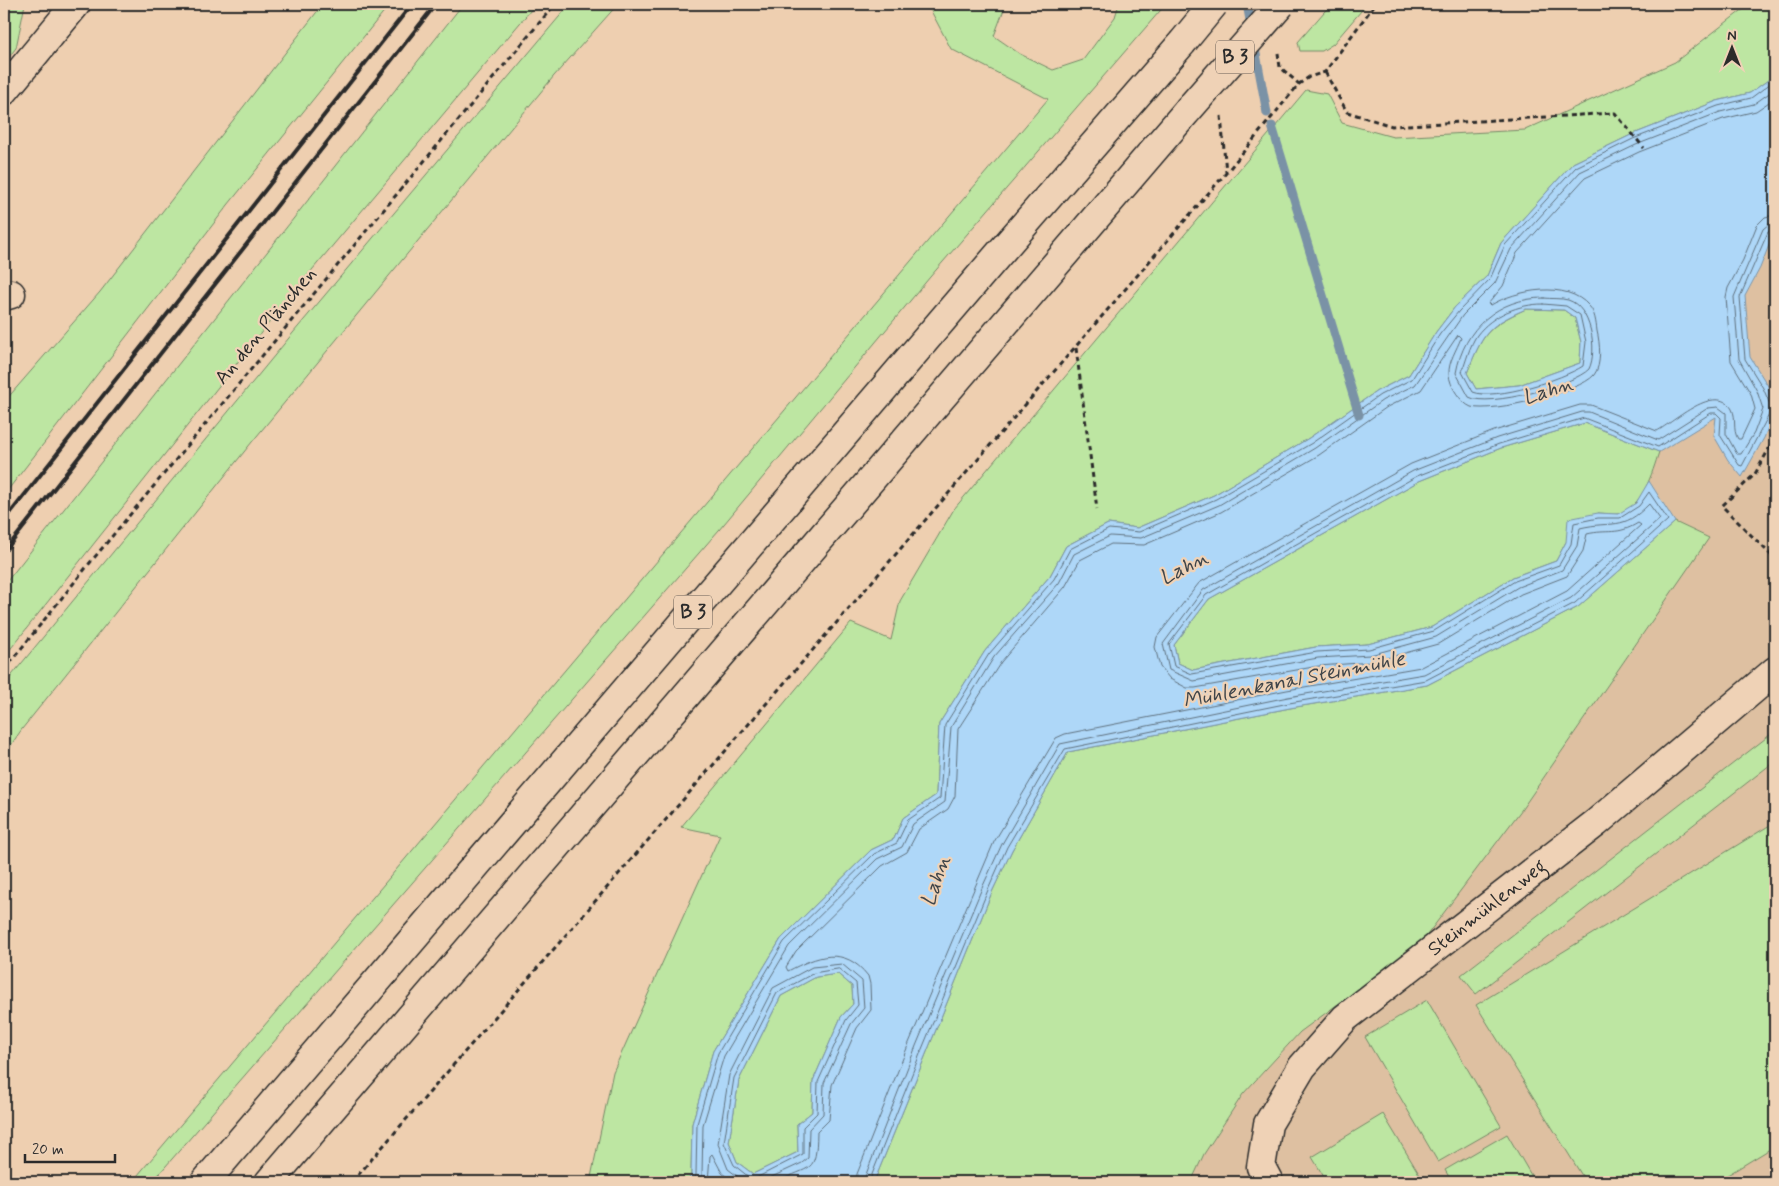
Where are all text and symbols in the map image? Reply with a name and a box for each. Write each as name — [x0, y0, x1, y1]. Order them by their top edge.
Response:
north arrow — [1706, 22, 1756, 72]
text: N — [1727, 27, 1737, 45]
road number: B 3 — [1216, 41, 1254, 74]
street label: An den Plänchen — [209, 261, 323, 391]
water label: Lahn — [1519, 370, 1577, 412]
water label: Lahn — [1155, 544, 1214, 592]
road number: B 3 — [674, 596, 712, 628]
water label: Mühlenkanal Steinmühle — [1181, 645, 1408, 715]
water label: Lahn — [914, 852, 958, 910]
street label: Steinmühlenweg — [1422, 853, 1553, 962]
scale bar — [25, 1131, 115, 1163]
text: 20 m — [32, 1140, 64, 1160]

